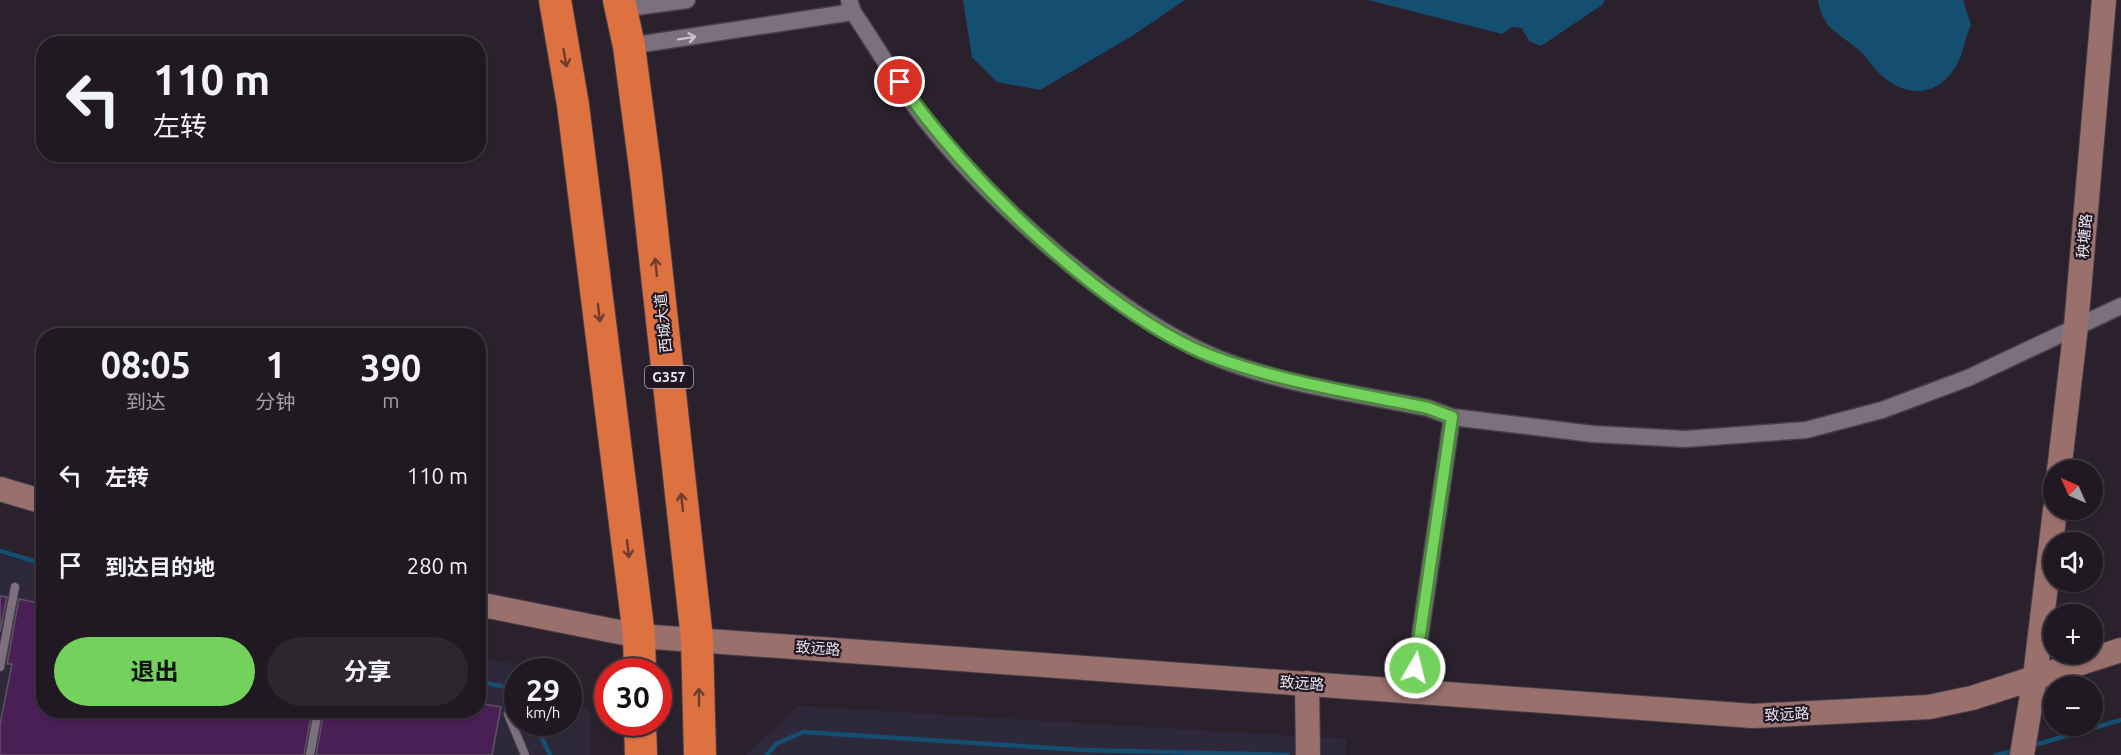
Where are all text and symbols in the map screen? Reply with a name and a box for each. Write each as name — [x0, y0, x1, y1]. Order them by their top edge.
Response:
one-way arrow — [676, 32, 696, 43]
one-way arrow — [560, 47, 571, 67]
text: 110 m — [153, 56, 270, 103]
pin — [874, 56, 925, 107]
icon: left — [54, 60, 132, 138]
icon: arrive — [883, 65, 916, 98]
text: 左转 — [153, 111, 207, 141]
street label: 秧塘路 — [2074, 213, 2094, 259]
one-way arrow — [651, 257, 662, 277]
street label: 西城大道 — [651, 292, 675, 354]
one-way arrow — [594, 303, 605, 323]
text: 08:05 — [101, 344, 191, 385]
text: 1 — [265, 344, 286, 385]
text: 390 — [360, 347, 421, 388]
road number: G357 — [645, 366, 693, 388]
text: m — [382, 389, 399, 412]
text: 到达 — [126, 390, 166, 413]
text: 分钟 — [256, 390, 296, 413]
icon: left — [54, 459, 87, 492]
north arrow — [2043, 460, 2103, 520]
map controls — [2043, 460, 2103, 736]
text: 110 m — [407, 463, 468, 488]
text: 左转 — [105, 464, 149, 489]
one-way arrow — [676, 493, 687, 513]
button: sound — [2043, 532, 2103, 592]
one-way arrow — [623, 538, 634, 558]
icon: arrive — [54, 549, 87, 582]
text: 280 m — [407, 553, 468, 578]
text: 到达目的地 — [105, 554, 215, 579]
button: + — [2043, 604, 2103, 664]
position arrow — [1383, 636, 1447, 700]
button: 退出 — [54, 637, 255, 706]
button: 分享 — [267, 637, 468, 706]
street label: 致远路 — [795, 638, 841, 658]
speed limit sign: 30 — [594, 658, 672, 736]
text: 29 — [526, 673, 560, 707]
street label: 致远路 — [1279, 673, 1325, 693]
button: − — [2043, 676, 2103, 736]
one-way arrow — [693, 687, 704, 707]
text: km/h — [526, 704, 560, 721]
street label: 致远路 — [1764, 704, 1810, 724]

